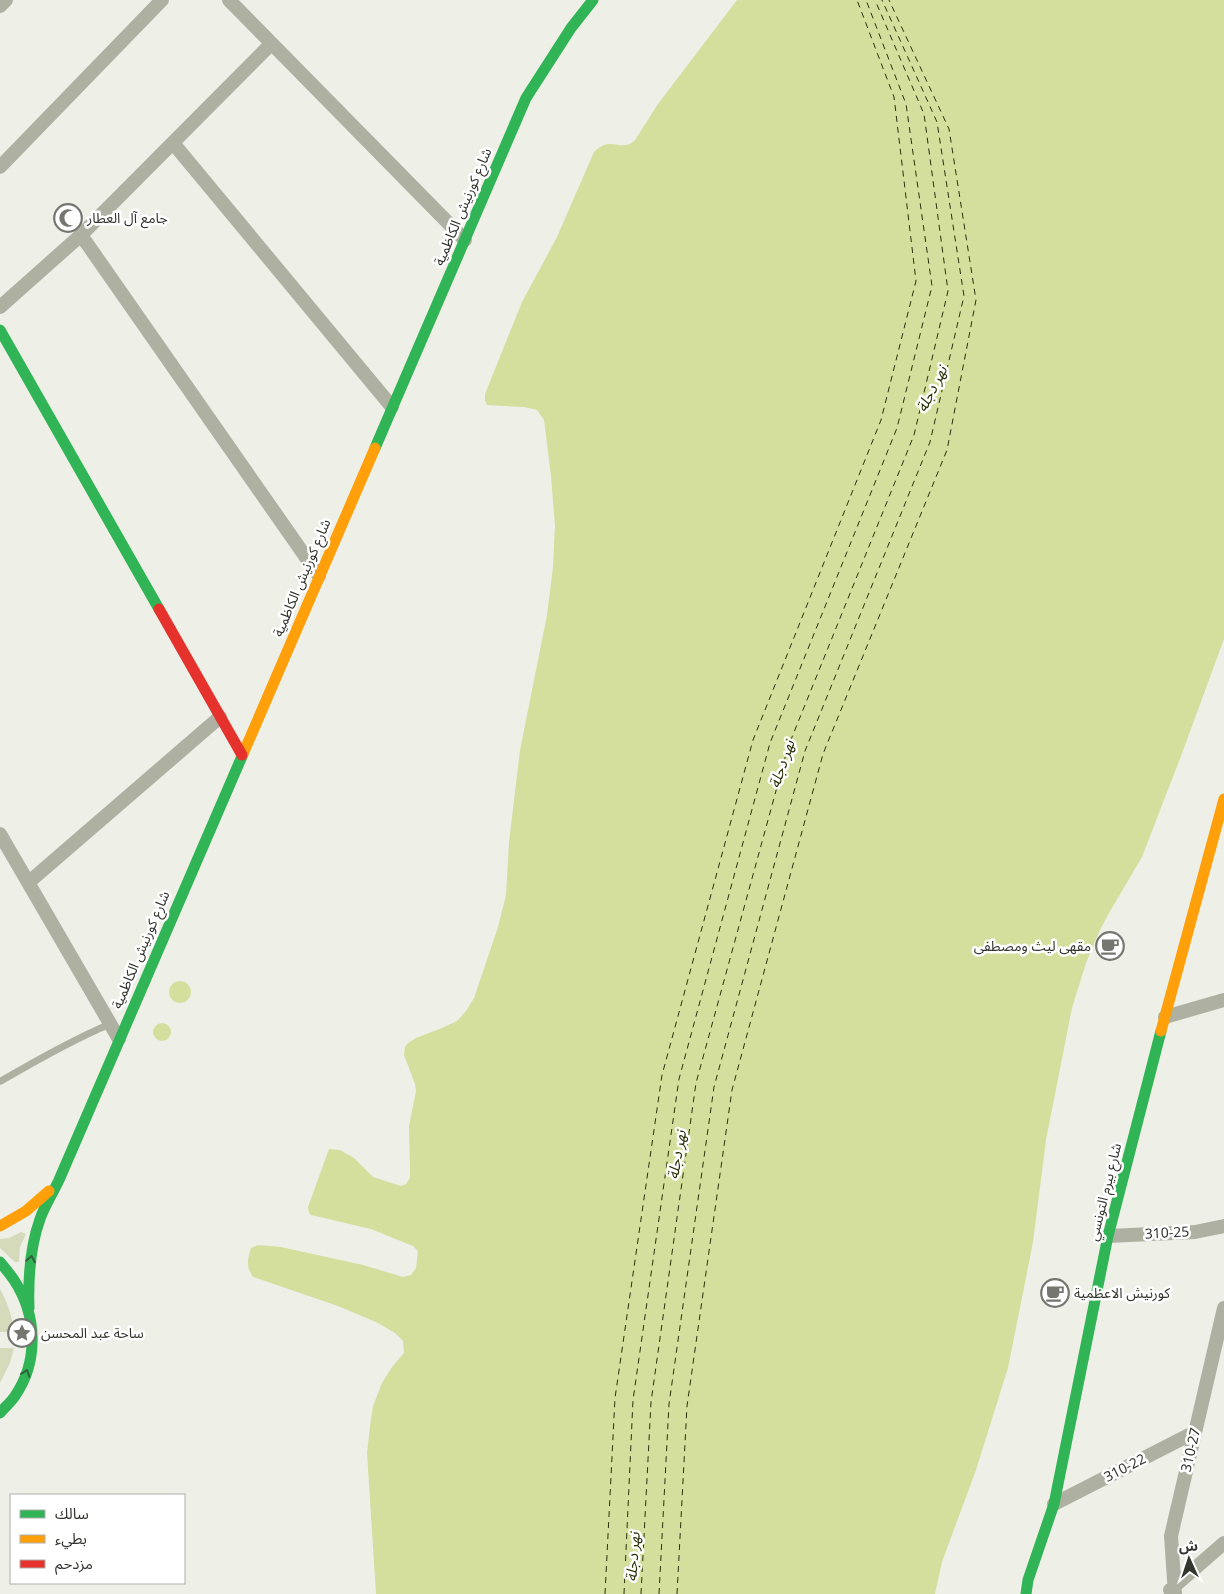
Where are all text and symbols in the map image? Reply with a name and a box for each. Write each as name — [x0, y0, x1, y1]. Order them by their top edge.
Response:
street label: شارع كورنيش الكاظمية — [425, 143, 501, 271]
mosque icon: جامع آل العطار — [53, 203, 83, 233]
place label: جامع آل العطار — [86, 204, 168, 233]
water label: نهر دجلة — [907, 358, 958, 418]
street label: شارع كورنيش الكاظمية — [264, 514, 340, 642]
water label: نهر دجلة — [759, 734, 806, 792]
street label: شارع كورنيش الكاظمية — [103, 886, 179, 1014]
cafe icon: مقهى ليث ومصطفى — [1095, 931, 1125, 961]
place label: مقهى ليث ومصطفى — [974, 932, 1091, 961]
water label: نهر دجلة — [657, 1126, 697, 1182]
street label: شارع بيرم التونسي — [1079, 1140, 1131, 1244]
street label: 310-25 — [1144, 1217, 1190, 1249]
one-way arrow — [26, 1255, 36, 1263]
cafe icon: كورنيش الاعظمية — [1040, 1278, 1070, 1308]
place label: كورنيش الاعظمية — [1074, 1279, 1170, 1308]
place icon: ساحة عبد المحسن — [7, 1318, 37, 1348]
place label: ساحة عبد المحسن — [41, 1319, 144, 1348]
one-way arrow — [21, 1369, 31, 1378]
street label: 310-27 — [1172, 1425, 1210, 1475]
street label: 310-22 — [1099, 1445, 1151, 1491]
legend — [10, 1494, 185, 1584]
text: سالك — [55, 1498, 89, 1530]
text: بطيء — [55, 1523, 87, 1555]
water label: نهر دجلة — [615, 1530, 651, 1583]
text: ش — [1178, 1532, 1199, 1561]
north arrow — [1164, 1534, 1214, 1584]
text: مزدحم — [55, 1548, 93, 1580]

